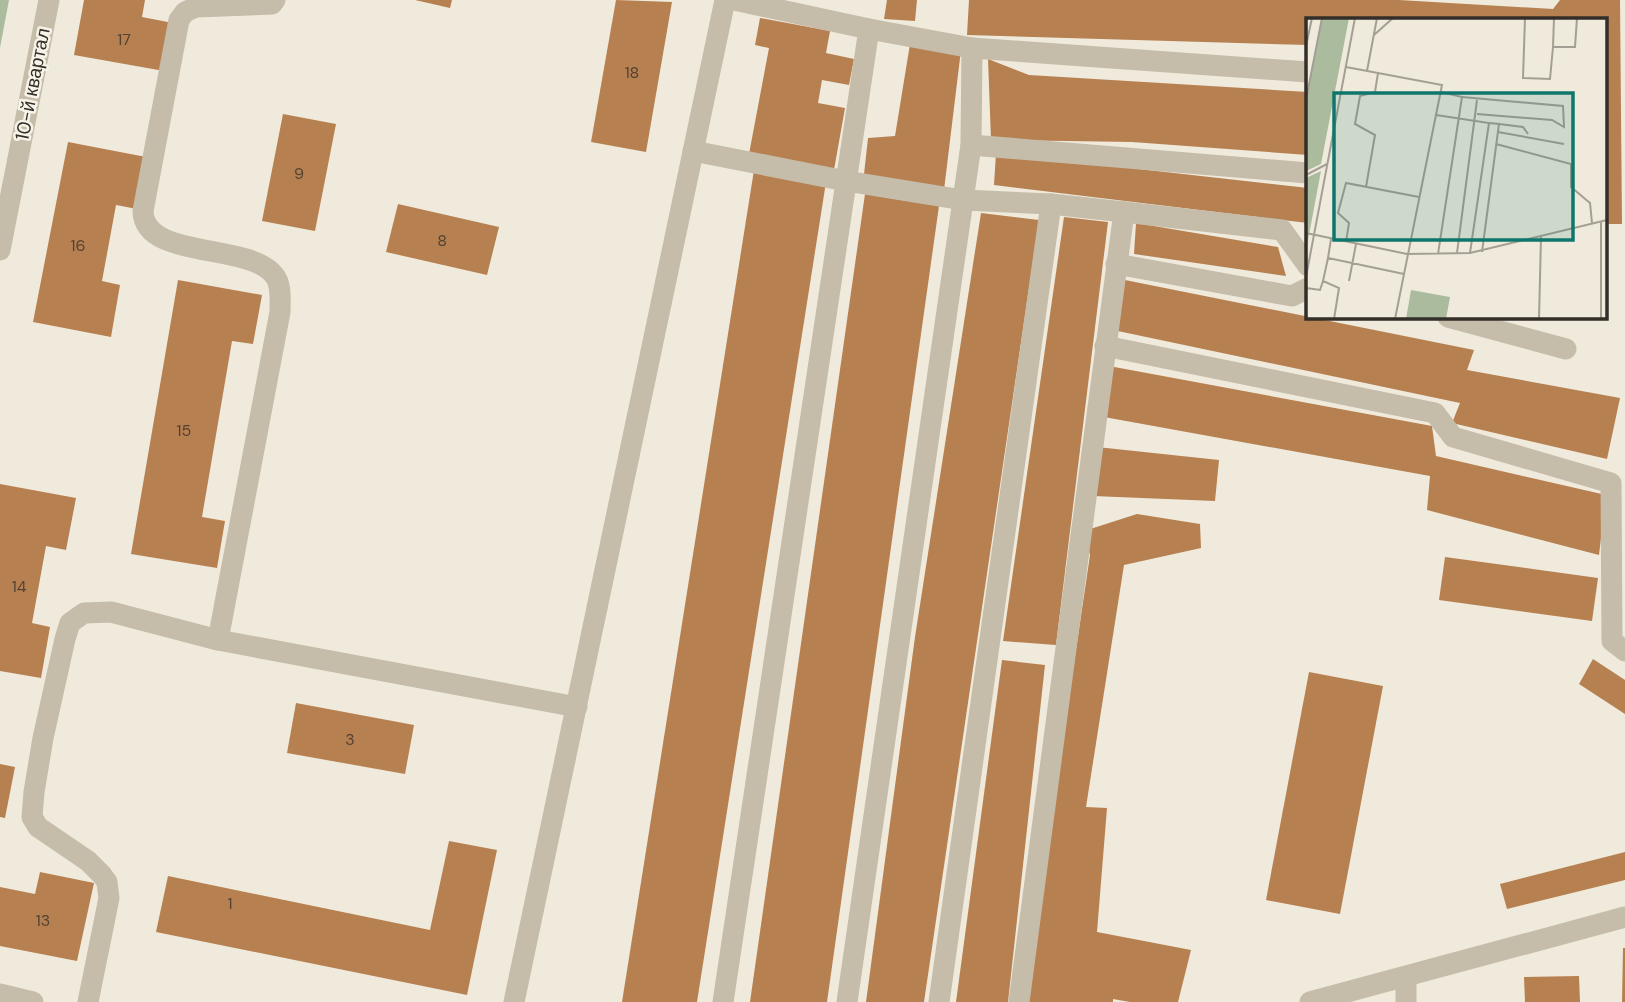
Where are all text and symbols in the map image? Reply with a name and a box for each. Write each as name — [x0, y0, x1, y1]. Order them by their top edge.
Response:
inset map — [1306, 18, 1608, 318]
street label: 10-й квартал — [9, 26, 56, 142]
house number: 17 — [117, 29, 131, 50]
house number: 18 — [625, 62, 639, 83]
house number: 9 — [294, 163, 304, 184]
house number: 8 — [437, 230, 447, 251]
house number: 16 — [70, 235, 86, 256]
house number: 15 — [177, 420, 191, 441]
house number: 14 — [12, 576, 27, 597]
house number: 3 — [345, 729, 355, 750]
house number: 1 — [228, 893, 233, 914]
house number: 13 — [36, 910, 50, 931]

